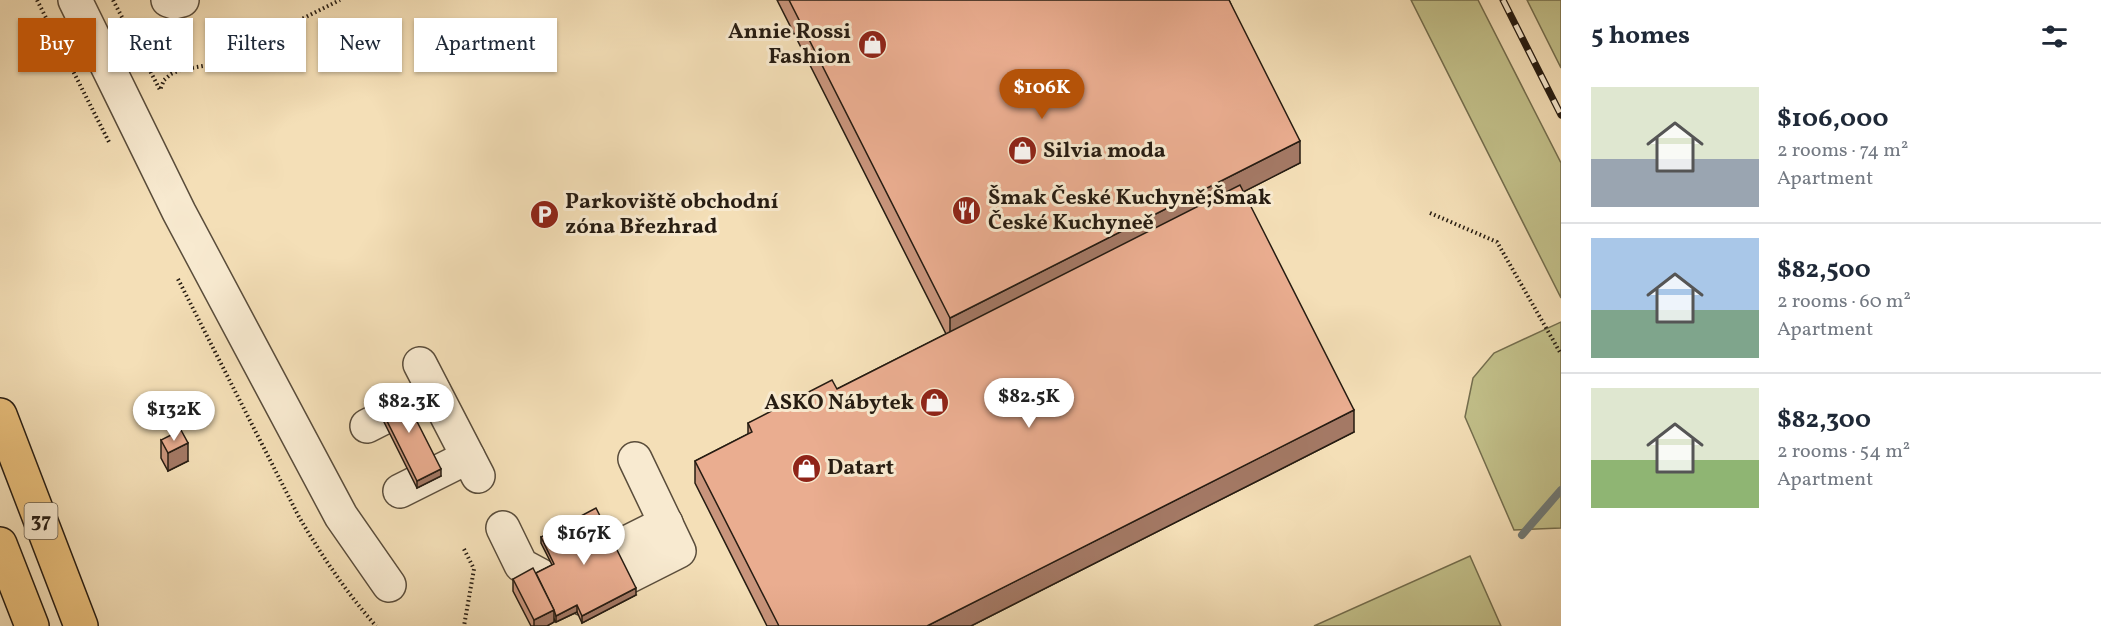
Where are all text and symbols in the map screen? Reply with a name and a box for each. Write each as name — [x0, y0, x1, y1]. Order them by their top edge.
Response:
place label: Annie Rossi Fashion — [728, 17, 851, 73]
chip: Buy — [18, 18, 96, 72]
chip: Rent — [108, 18, 193, 72]
chip: Filters — [205, 18, 306, 72]
chip: New — [318, 18, 402, 72]
chip: Apartment — [414, 18, 557, 72]
text: 5 homes — [1591, 18, 1690, 54]
icon: filters — [2038, 20, 2071, 53]
shop icon: Annie Rossi Fashion — [856, 29, 888, 61]
pin: $106K — [1000, 69, 1084, 120]
text: $106K — [1013, 74, 1071, 102]
text: $106,000 — [1777, 101, 1888, 137]
icon: home — [1639, 111, 1711, 183]
shop icon: Silvia moda — [1006, 135, 1038, 167]
place label: Silvia moda — [1043, 136, 1166, 167]
text: 2 rooms · 74 m² — [1777, 137, 1908, 165]
text: Apartment — [1777, 165, 1873, 193]
place label: Šmak České Kuchyně;Šmak České Kuchyneě — [988, 183, 1271, 239]
place label: Parkoviště obchodní zóna Březhrad — [565, 187, 779, 243]
restaurant icon: Šmak České Kuchyně;Šmak České Kuchyneě — [951, 195, 983, 227]
parking icon: Parkoviště obchodní zóna Březhrad — [528, 199, 560, 231]
text: $82,500 — [1777, 252, 1871, 288]
icon: home — [1639, 262, 1711, 334]
text: 2 rooms · 60 m² — [1777, 288, 1911, 316]
text: Apartment — [1777, 316, 1873, 344]
pin: $82.5K — [980, 378, 1078, 429]
pin: $82.3K — [360, 383, 458, 434]
text: $82.5K — [998, 383, 1060, 411]
shop icon: ASKO Nábytek — [919, 387, 951, 419]
text: $82.3K — [378, 388, 440, 416]
place label: ASKO Nábytek — [764, 388, 914, 419]
pin: $132K — [132, 391, 216, 442]
text: $132K — [147, 396, 201, 424]
text: $82,300 — [1777, 402, 1871, 438]
icon: home — [1639, 412, 1711, 484]
text: 2 rooms · 54 m² — [1777, 438, 1910, 466]
shop icon: Datart — [790, 452, 822, 484]
place label: Datart — [827, 453, 894, 484]
text: Apartment — [1777, 466, 1873, 494]
road number: 37 — [24, 503, 57, 539]
pin: $167K — [542, 515, 626, 566]
text: $167K — [557, 520, 611, 548]

